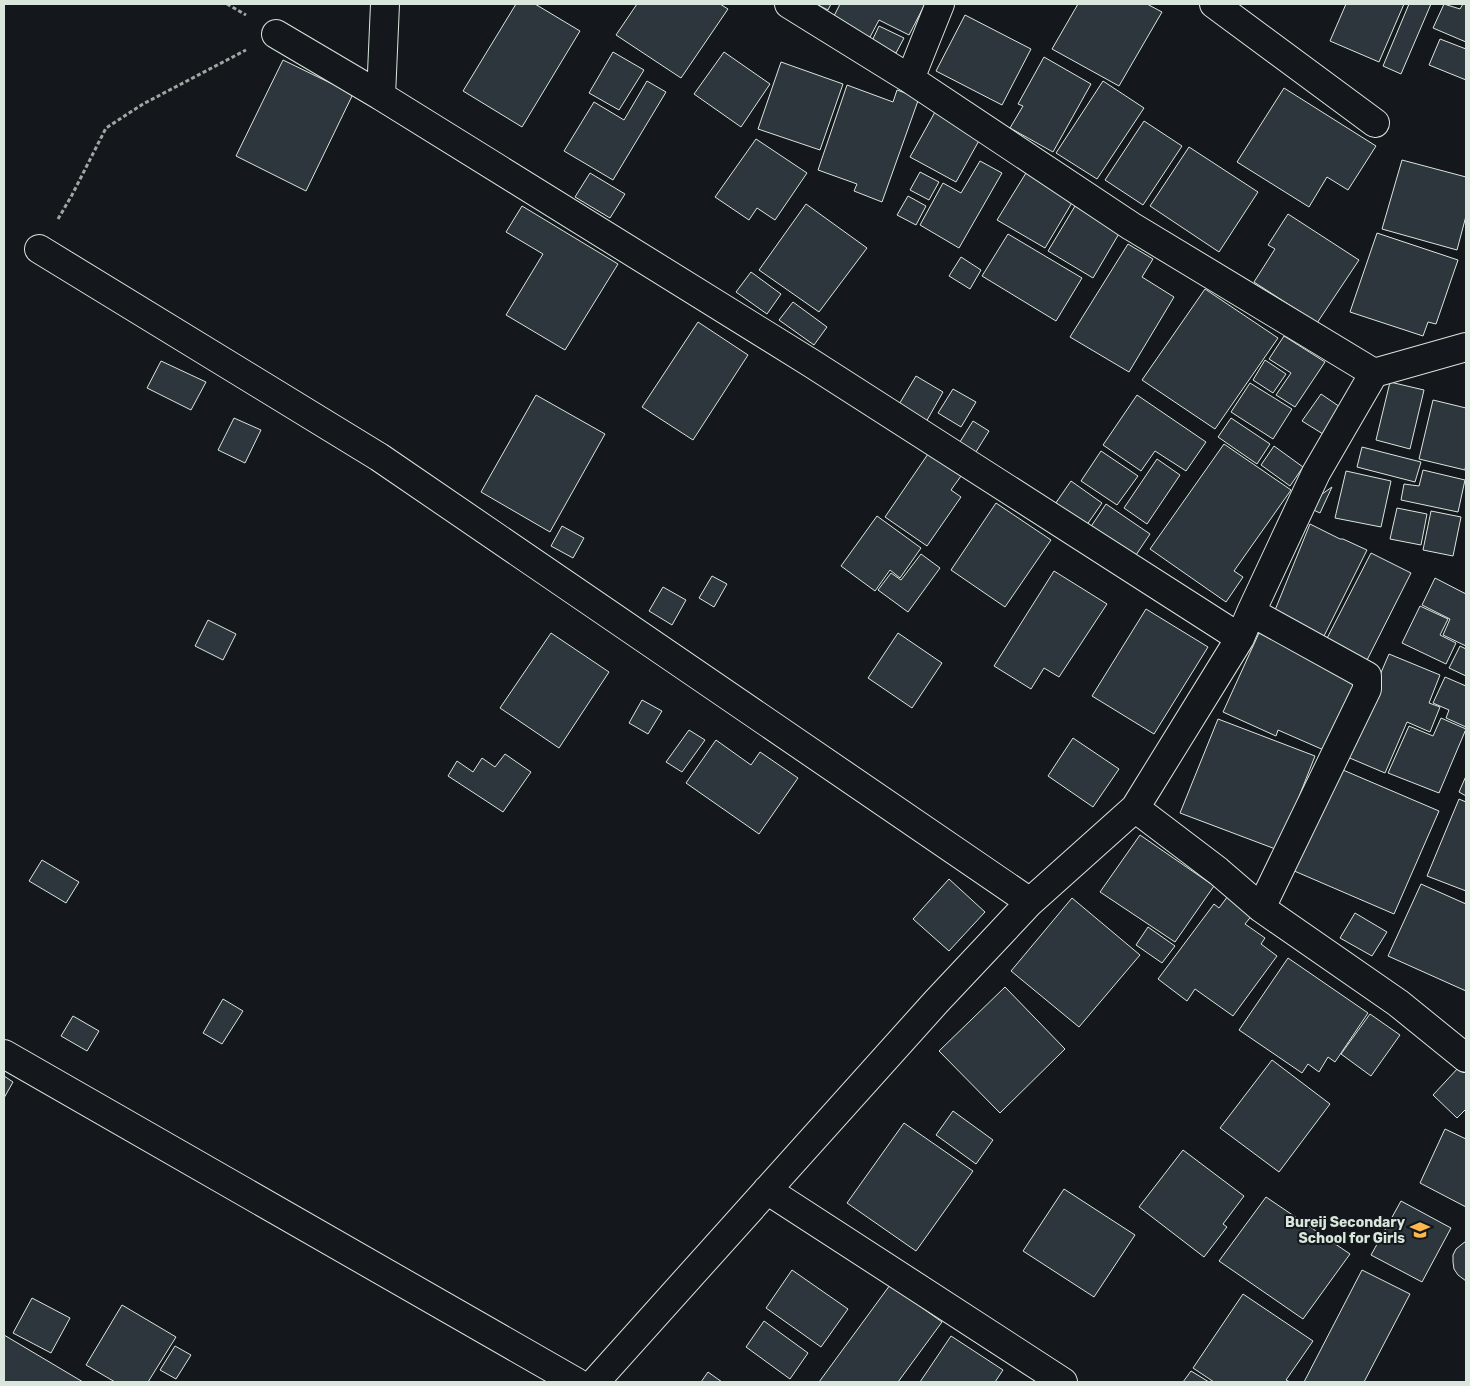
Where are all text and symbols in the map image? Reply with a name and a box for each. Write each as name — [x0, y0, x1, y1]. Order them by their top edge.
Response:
place label: Bureij Secondary School for Girls — [1285, 1214, 1406, 1247]
school or university icon: Bureij Secondary School for Girls — [1409, 1219, 1431, 1241]

